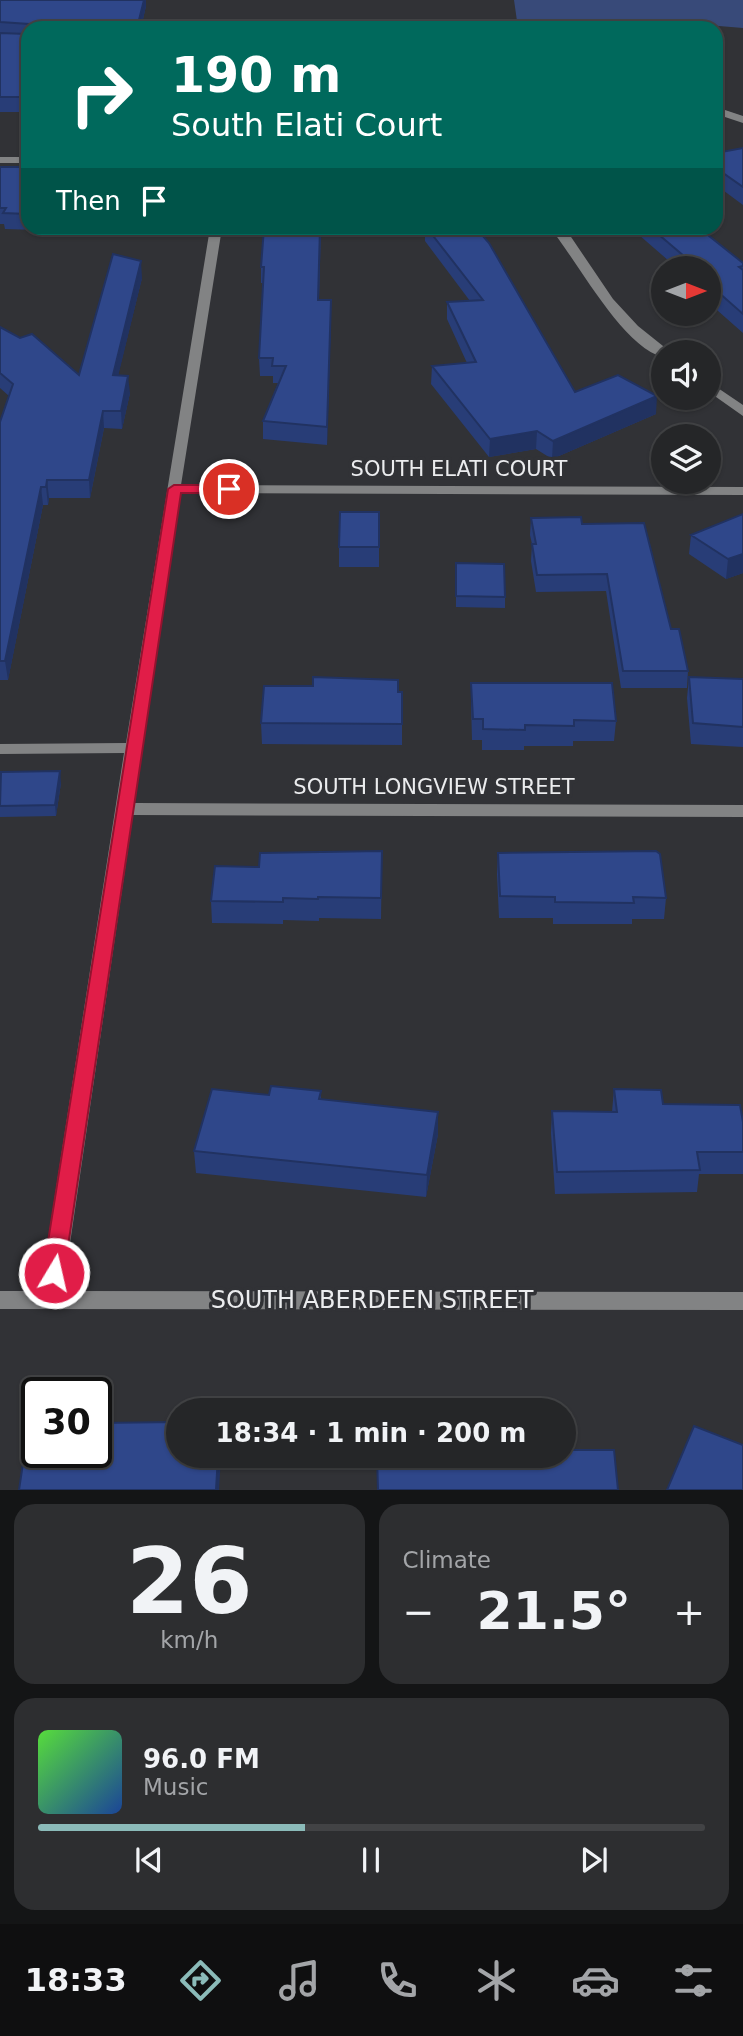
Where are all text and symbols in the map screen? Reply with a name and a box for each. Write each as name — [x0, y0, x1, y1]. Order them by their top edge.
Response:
text: 190 m — [171, 47, 341, 104]
icon: right — [56, 49, 147, 140]
text: South Elati Court — [171, 106, 442, 144]
icon: arrive — [135, 182, 173, 220]
text: Then — [56, 186, 121, 216]
north arrow — [651, 256, 721, 326]
map controls — [651, 256, 721, 494]
button: sound — [651, 340, 721, 410]
button: layers — [651, 424, 721, 494]
street label: SOUTH ELATI COURT — [351, 457, 568, 481]
pin — [199, 459, 259, 519]
icon: arrive — [210, 470, 248, 508]
street label: SOUTH LONGVIEW STREET — [293, 775, 575, 799]
position arrow — [17, 1236, 91, 1310]
street label: SOUTH ABERDEEN STREET — [211, 1286, 534, 1314]
speed limit sign: 30 — [21, 1377, 112, 1468]
text: 18:34 · 1 min · 200 m — [216, 1418, 526, 1448]
text: 26 — [126, 1529, 253, 1634]
text: Climate — [403, 1547, 491, 1573]
text: 21.5° — [477, 1581, 631, 1641]
text: − — [403, 1590, 434, 1634]
text: + — [673, 1590, 705, 1634]
text: km/h — [160, 1627, 218, 1653]
text: 96.0 FM — [143, 1744, 260, 1774]
text: Music — [143, 1774, 208, 1800]
icon: previous — [130, 1841, 168, 1879]
icon: pause — [352, 1841, 390, 1879]
icon: next — [575, 1841, 613, 1879]
icon: directions — [176, 1956, 225, 2005]
icon: music — [275, 1956, 324, 2005]
icon: phone — [373, 1956, 422, 2005]
icon: climate — [472, 1956, 521, 2005]
icon: car — [571, 1956, 620, 2005]
icon: filters — [669, 1956, 718, 2005]
text: 18:33 — [25, 1961, 127, 1999]

